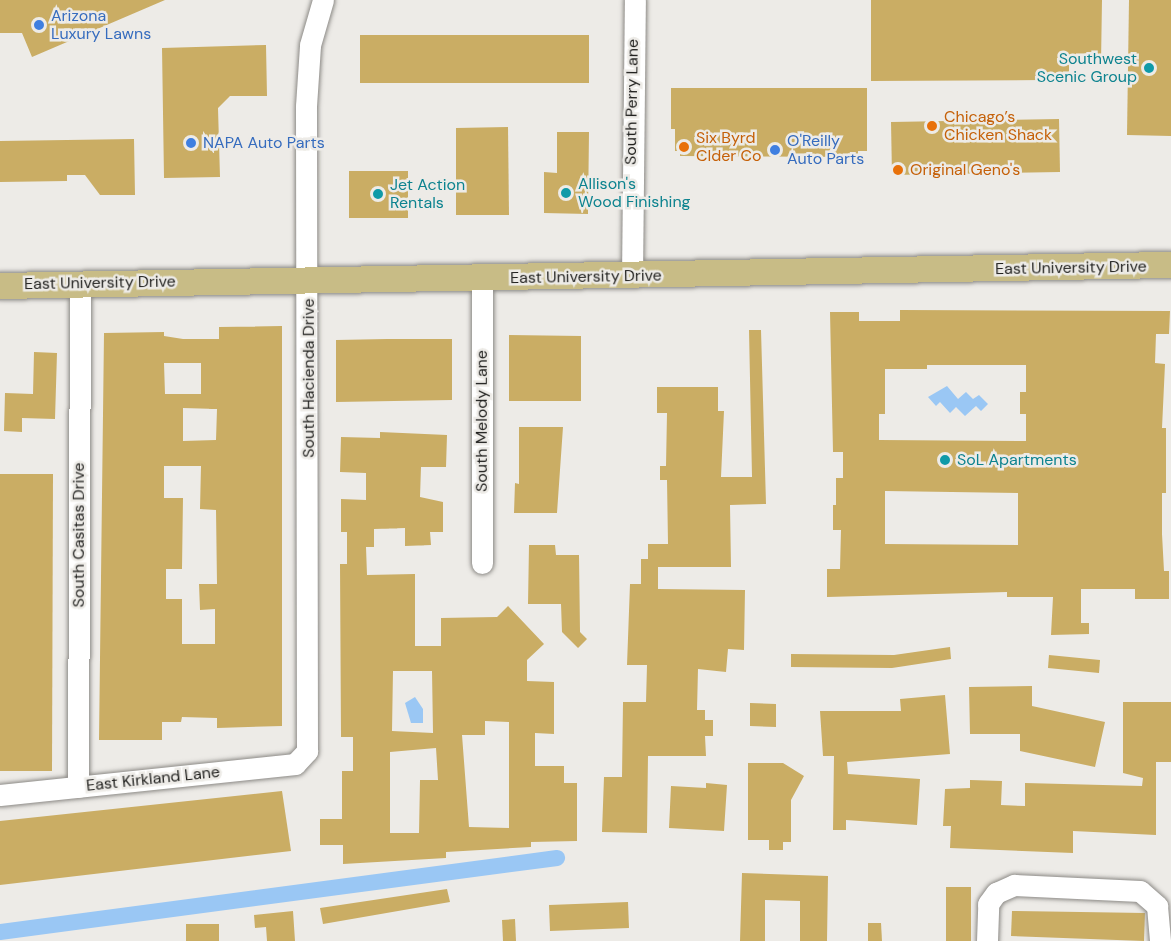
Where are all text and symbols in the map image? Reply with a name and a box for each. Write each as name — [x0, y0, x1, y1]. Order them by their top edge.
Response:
place label: Arizona Luxury Lawns — [51, 6, 151, 44]
marker: Arizona Luxury Lawns — [32, 18, 46, 32]
street label: South Perry Lane — [621, 39, 643, 165]
place label: Southwest Scenic Group — [1037, 49, 1137, 87]
marker: Southwest Scenic Group — [1142, 61, 1156, 75]
place label: Chicago’s Chicken Shack — [944, 107, 1052, 145]
marker: Chicago’s Chicken Shack — [925, 119, 939, 133]
place label: Six Byrd CIder Co — [696, 128, 761, 166]
place label: O'Reilly Auto Parts — [787, 131, 864, 169]
place label: NAPA Auto Parts — [203, 133, 325, 153]
marker: NAPA Auto Parts — [184, 136, 198, 150]
marker: Six Byrd CIder Co — [677, 140, 691, 154]
marker: O'Reilly Auto Parts — [768, 143, 782, 157]
place label: Original Geno's — [910, 160, 1020, 180]
marker: Original Geno's — [891, 163, 905, 177]
place label: Allison's Wood Finishing — [578, 174, 691, 212]
place label: Jet Action Rentals — [390, 175, 465, 213]
marker: Allison's Wood Finishing — [559, 186, 573, 200]
marker: Jet Action Rentals — [371, 187, 385, 201]
street label: East University Drive — [995, 257, 1147, 279]
street label: East University Drive — [510, 266, 662, 288]
street label: East University Drive — [24, 272, 176, 294]
street label: South Hacienda Drive — [299, 298, 319, 458]
street label: South Melody Lane — [472, 350, 492, 492]
place label: SoL Apartments — [957, 450, 1077, 470]
marker: SoL Apartments — [938, 453, 952, 467]
street label: South Casitas Drive — [69, 463, 89, 607]
street label: East Kirkland Lane — [85, 762, 221, 796]

